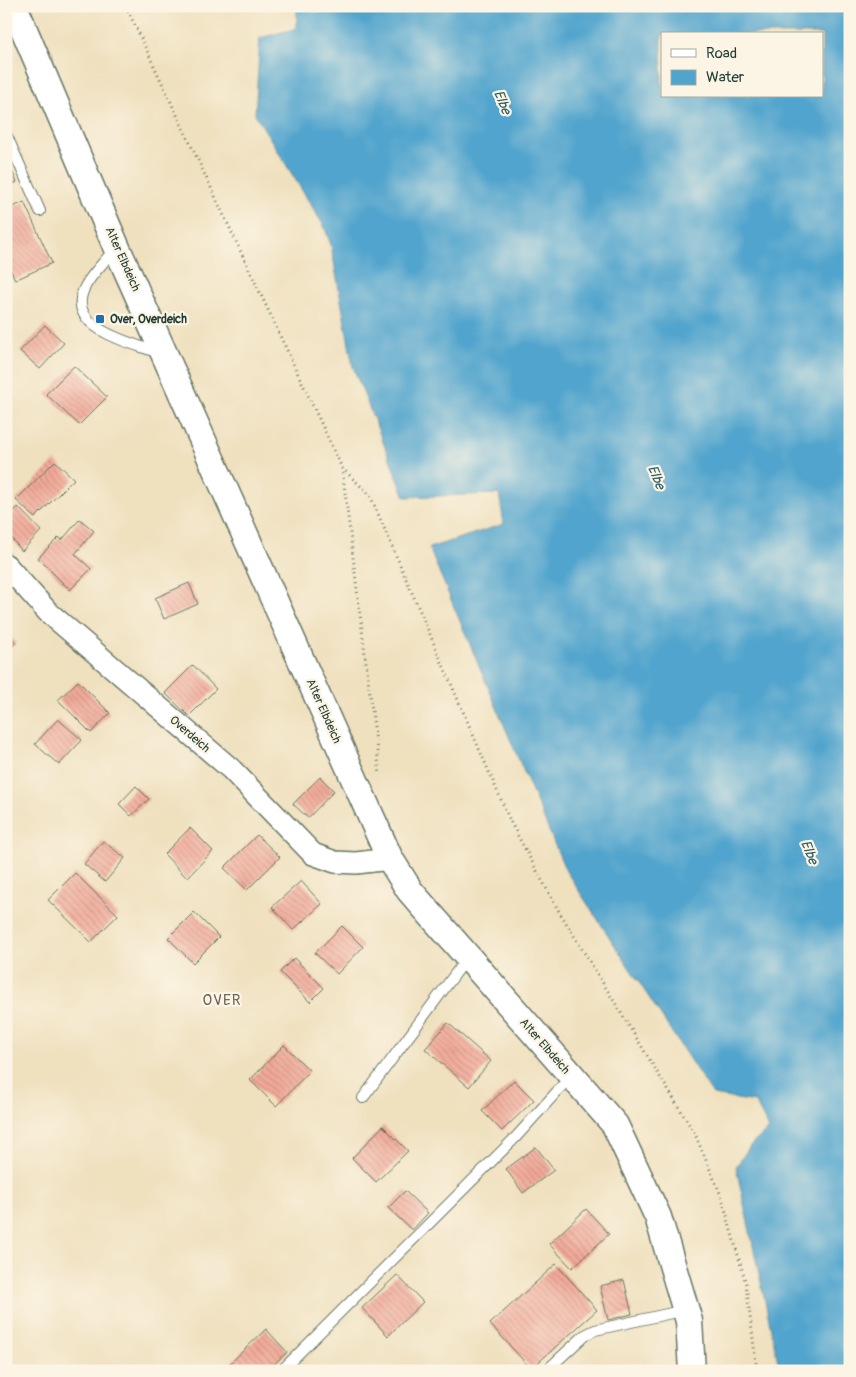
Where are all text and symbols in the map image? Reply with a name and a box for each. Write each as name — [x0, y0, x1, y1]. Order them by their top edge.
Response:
legend — [661, 32, 824, 98]
text: Road — [706, 44, 737, 63]
text: Water — [706, 68, 745, 87]
water label: Elbe — [490, 88, 516, 119]
street label: Alter Elbdeich — [102, 225, 144, 294]
place label: Over, Overdeich — [110, 312, 187, 327]
marker: Over, Overdeich — [94, 313, 106, 325]
water label: Elbe — [644, 463, 670, 494]
street label: Alter Elbdeich — [303, 677, 345, 746]
street label: Overdeich — [166, 713, 213, 756]
water label: Elbe — [797, 838, 823, 869]
district label: OVER — [203, 991, 242, 1010]
street label: Alter Elbdeich — [516, 1015, 573, 1078]

